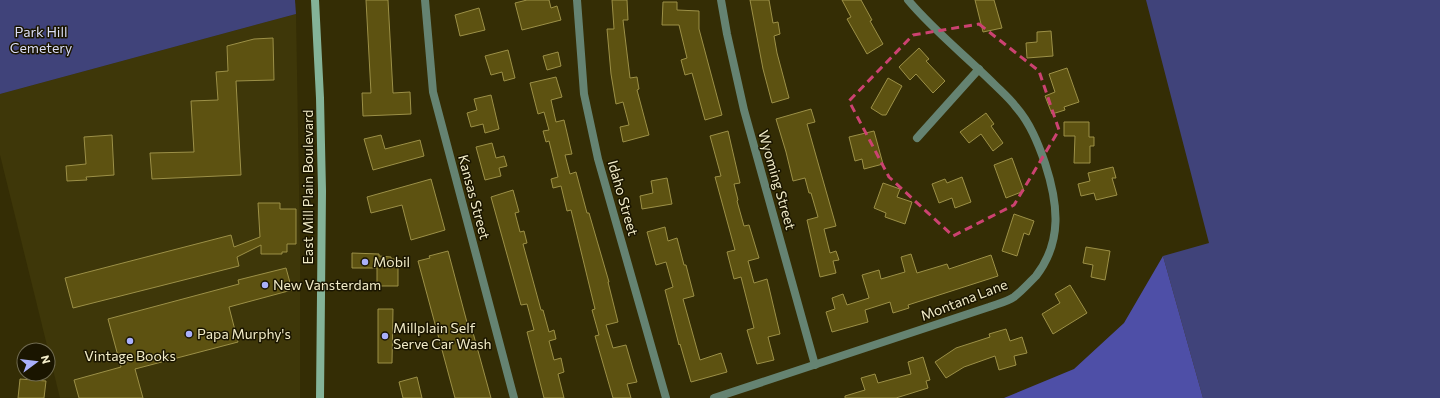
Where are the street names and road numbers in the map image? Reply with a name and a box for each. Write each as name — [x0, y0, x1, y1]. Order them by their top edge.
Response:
street label: East Mill Plain Boulevard — [299, 110, 316, 264]
street label: Wyoming Street — [755, 128, 800, 232]
street label: Kansas Street — [455, 153, 494, 241]
street label: Idaho Street — [605, 158, 642, 238]
street label: Montana Lane — [918, 275, 1010, 324]

